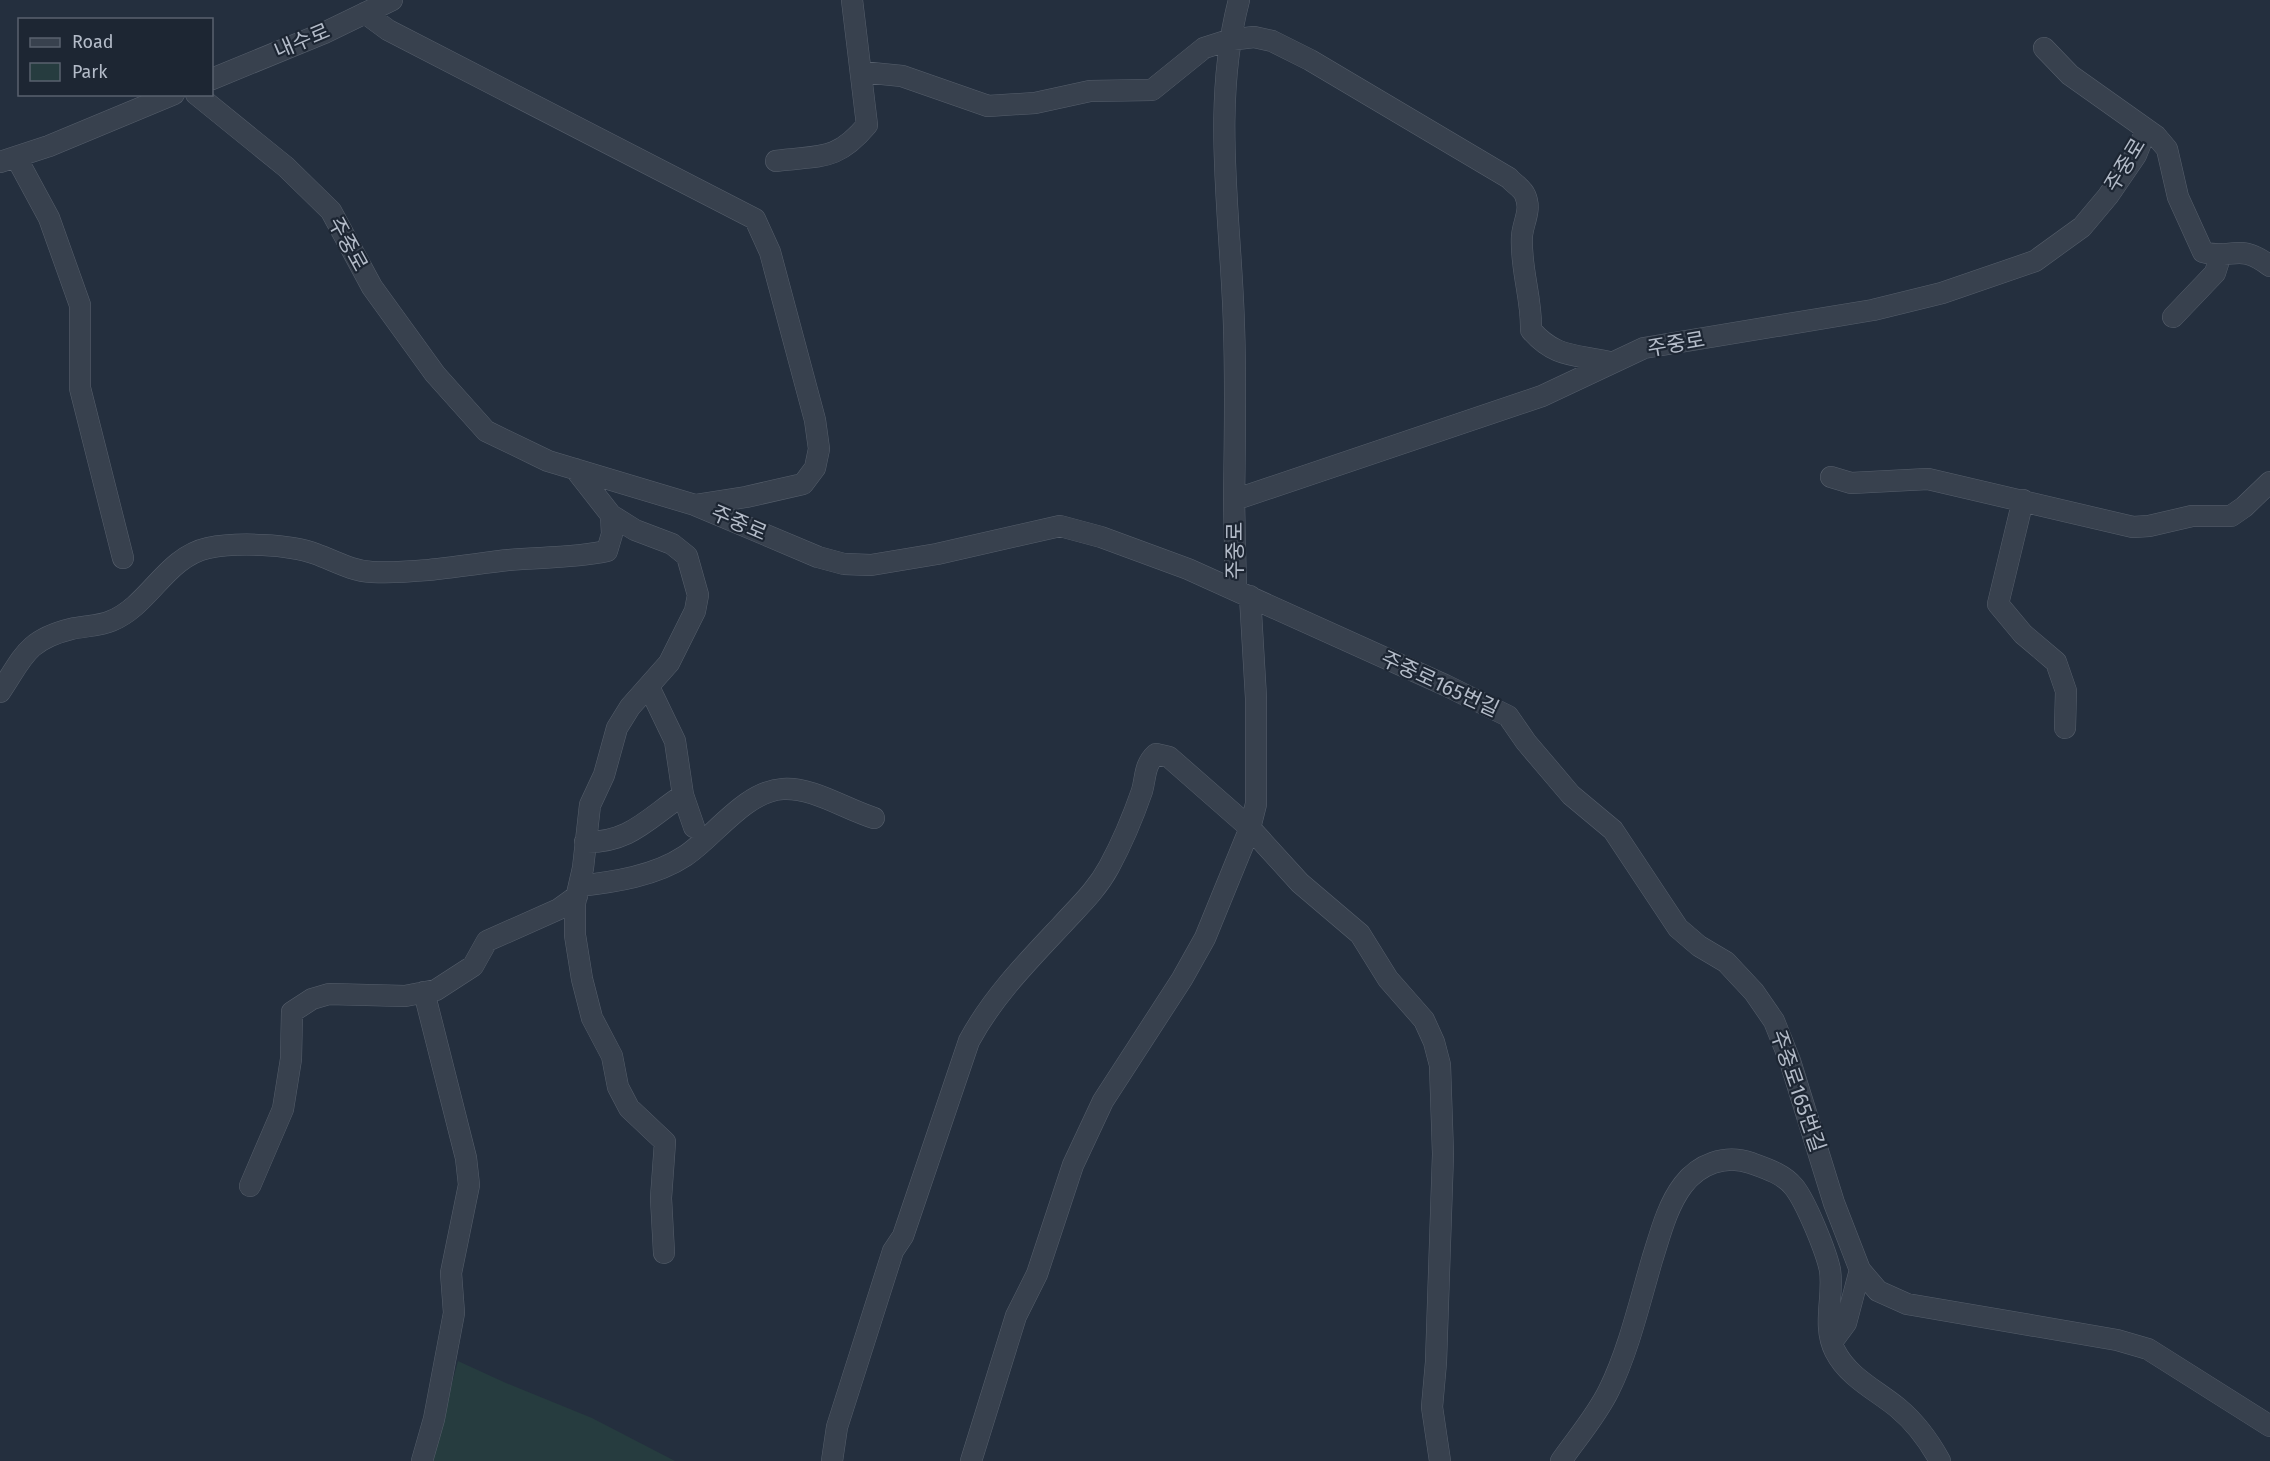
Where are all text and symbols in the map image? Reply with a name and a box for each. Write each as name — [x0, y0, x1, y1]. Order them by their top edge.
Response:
legend — [18, 18, 213, 96]
street label: 내수로 — [270, 18, 334, 64]
text: Road — [72, 31, 114, 53]
text: Park — [72, 61, 108, 83]
street label: 주중로 — [2099, 133, 2151, 197]
street label: 주중로 — [323, 212, 373, 276]
street label: 주중로 — [1645, 326, 1707, 362]
street label: 주중로 — [707, 500, 771, 546]
street label: 주중로 — [1222, 522, 1248, 580]
street label: 주중로165번길 — [1377, 645, 1503, 723]
street label: 주중로165번길 — [1765, 1027, 1831, 1155]

